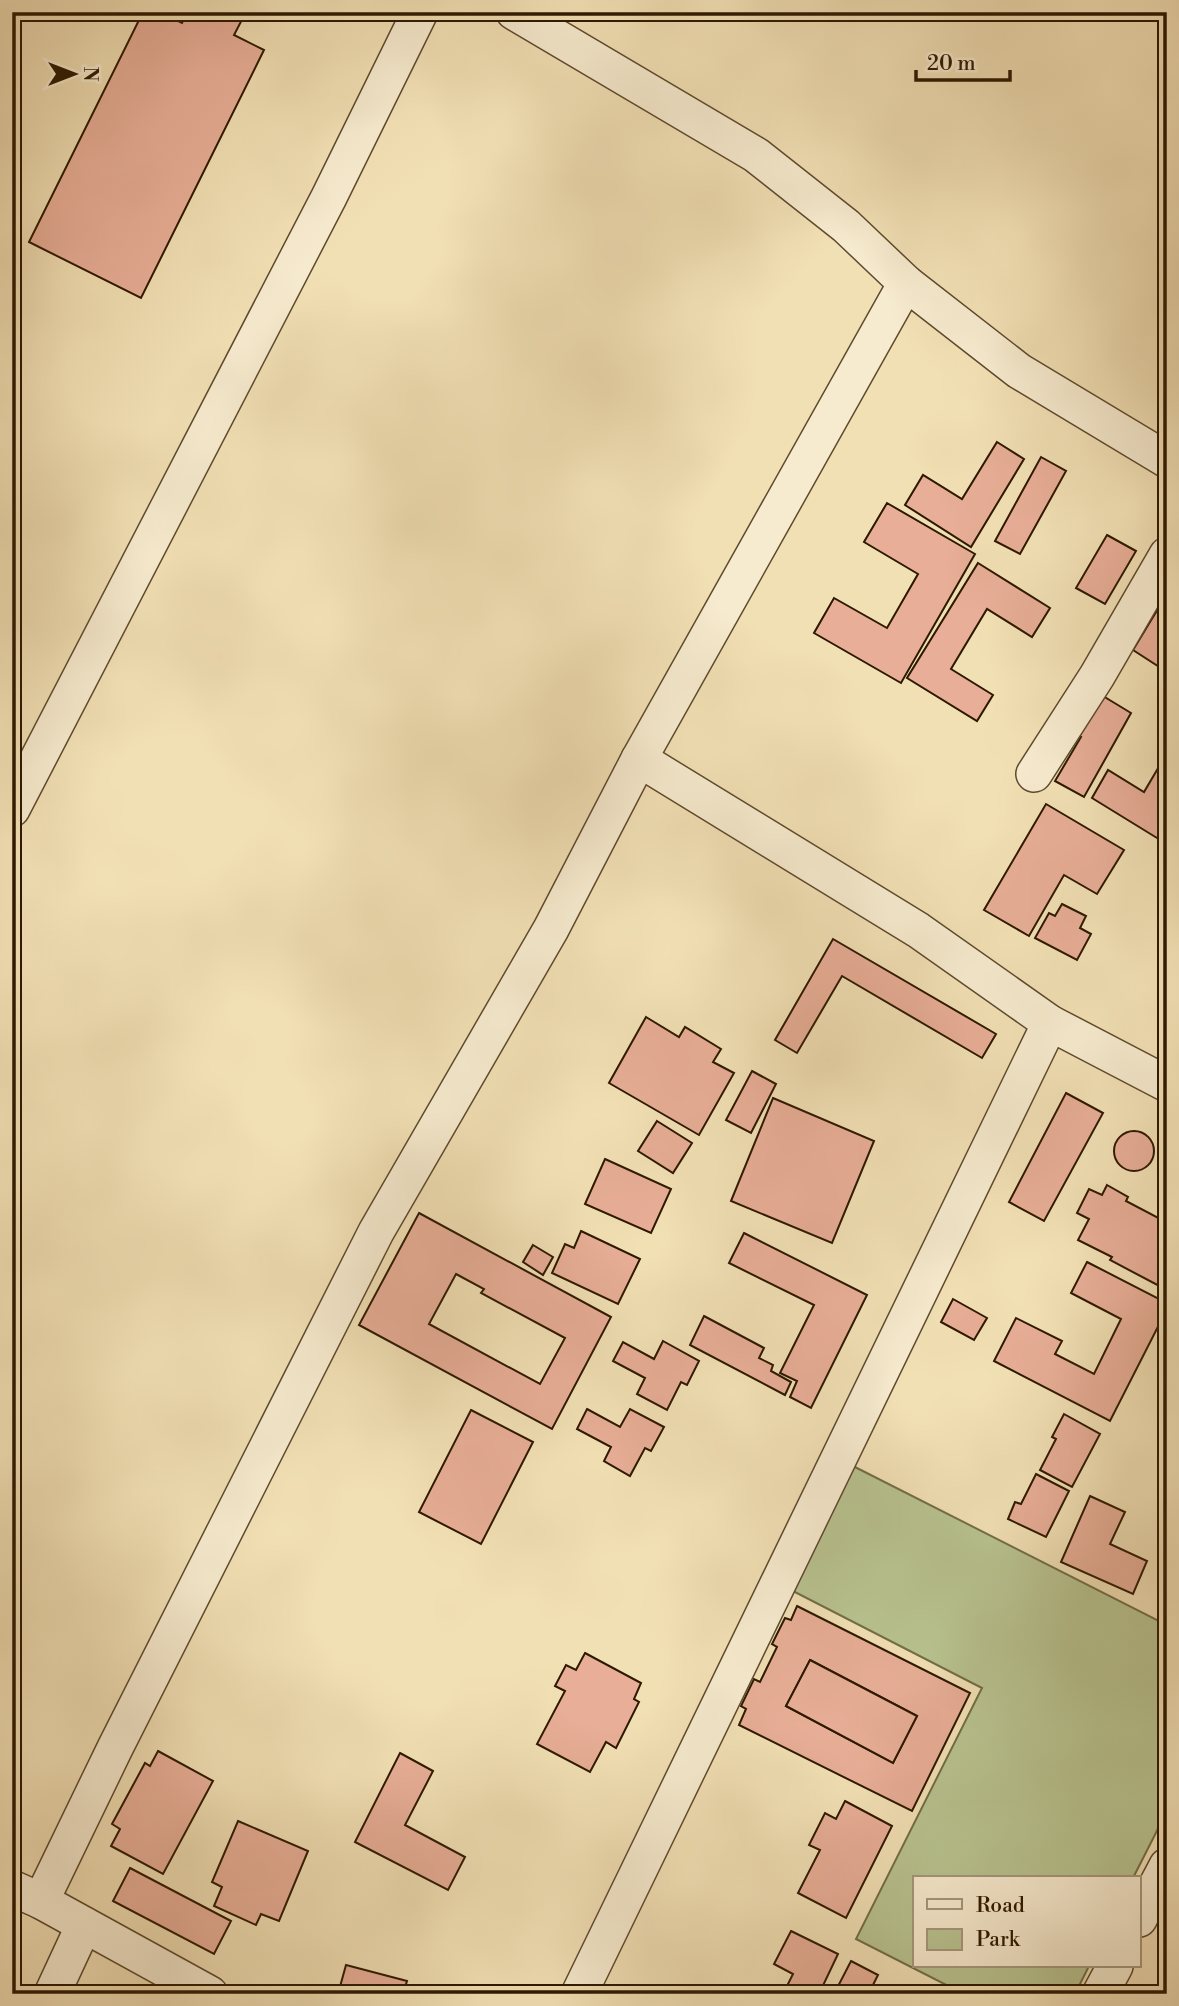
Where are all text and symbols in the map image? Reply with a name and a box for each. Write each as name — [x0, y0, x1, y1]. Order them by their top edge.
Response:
north arrow — [38, 38, 108, 108]
scale bar — [916, 38, 1011, 82]
text: 20 m — [927, 51, 976, 77]
text: N — [78, 66, 102, 82]
legend — [913, 1876, 1140, 1968]
text: Road — [976, 1893, 1025, 1919]
text: Park — [976, 1927, 1021, 1953]

